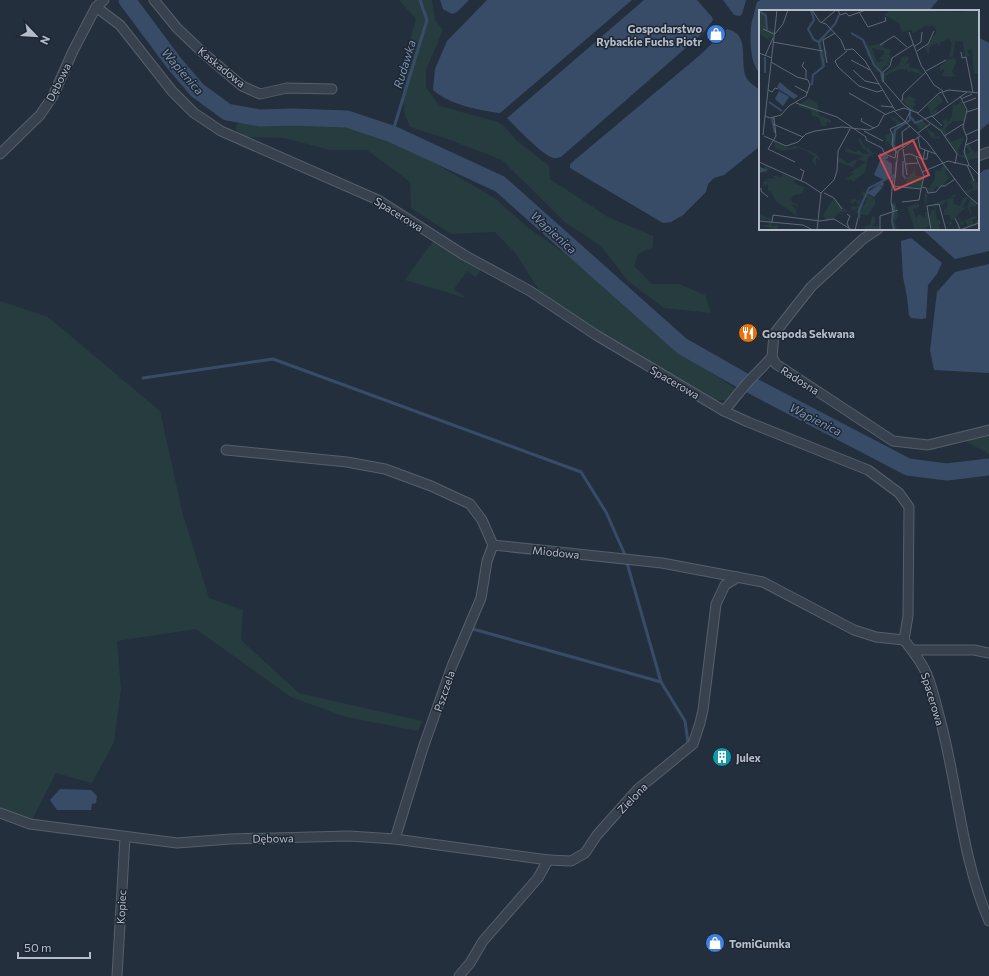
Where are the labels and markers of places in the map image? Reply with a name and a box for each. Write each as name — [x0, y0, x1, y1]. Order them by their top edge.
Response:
place label: Gospodarstwo Rybackie Fuchs Piotr — [596, 22, 702, 48]
shop icon: Gospodarstwo Rybackie Fuchs Piotr — [705, 23, 727, 45]
restaurant icon: Gospoda Sekwana — [737, 322, 759, 344]
place label: Gospoda Sekwana — [762, 327, 855, 340]
building icon: Julex — [711, 746, 733, 768]
place label: Julex — [736, 751, 762, 765]
shop icon: TomiGumka — [704, 932, 726, 954]
place label: TomiGumka — [729, 937, 791, 950]

